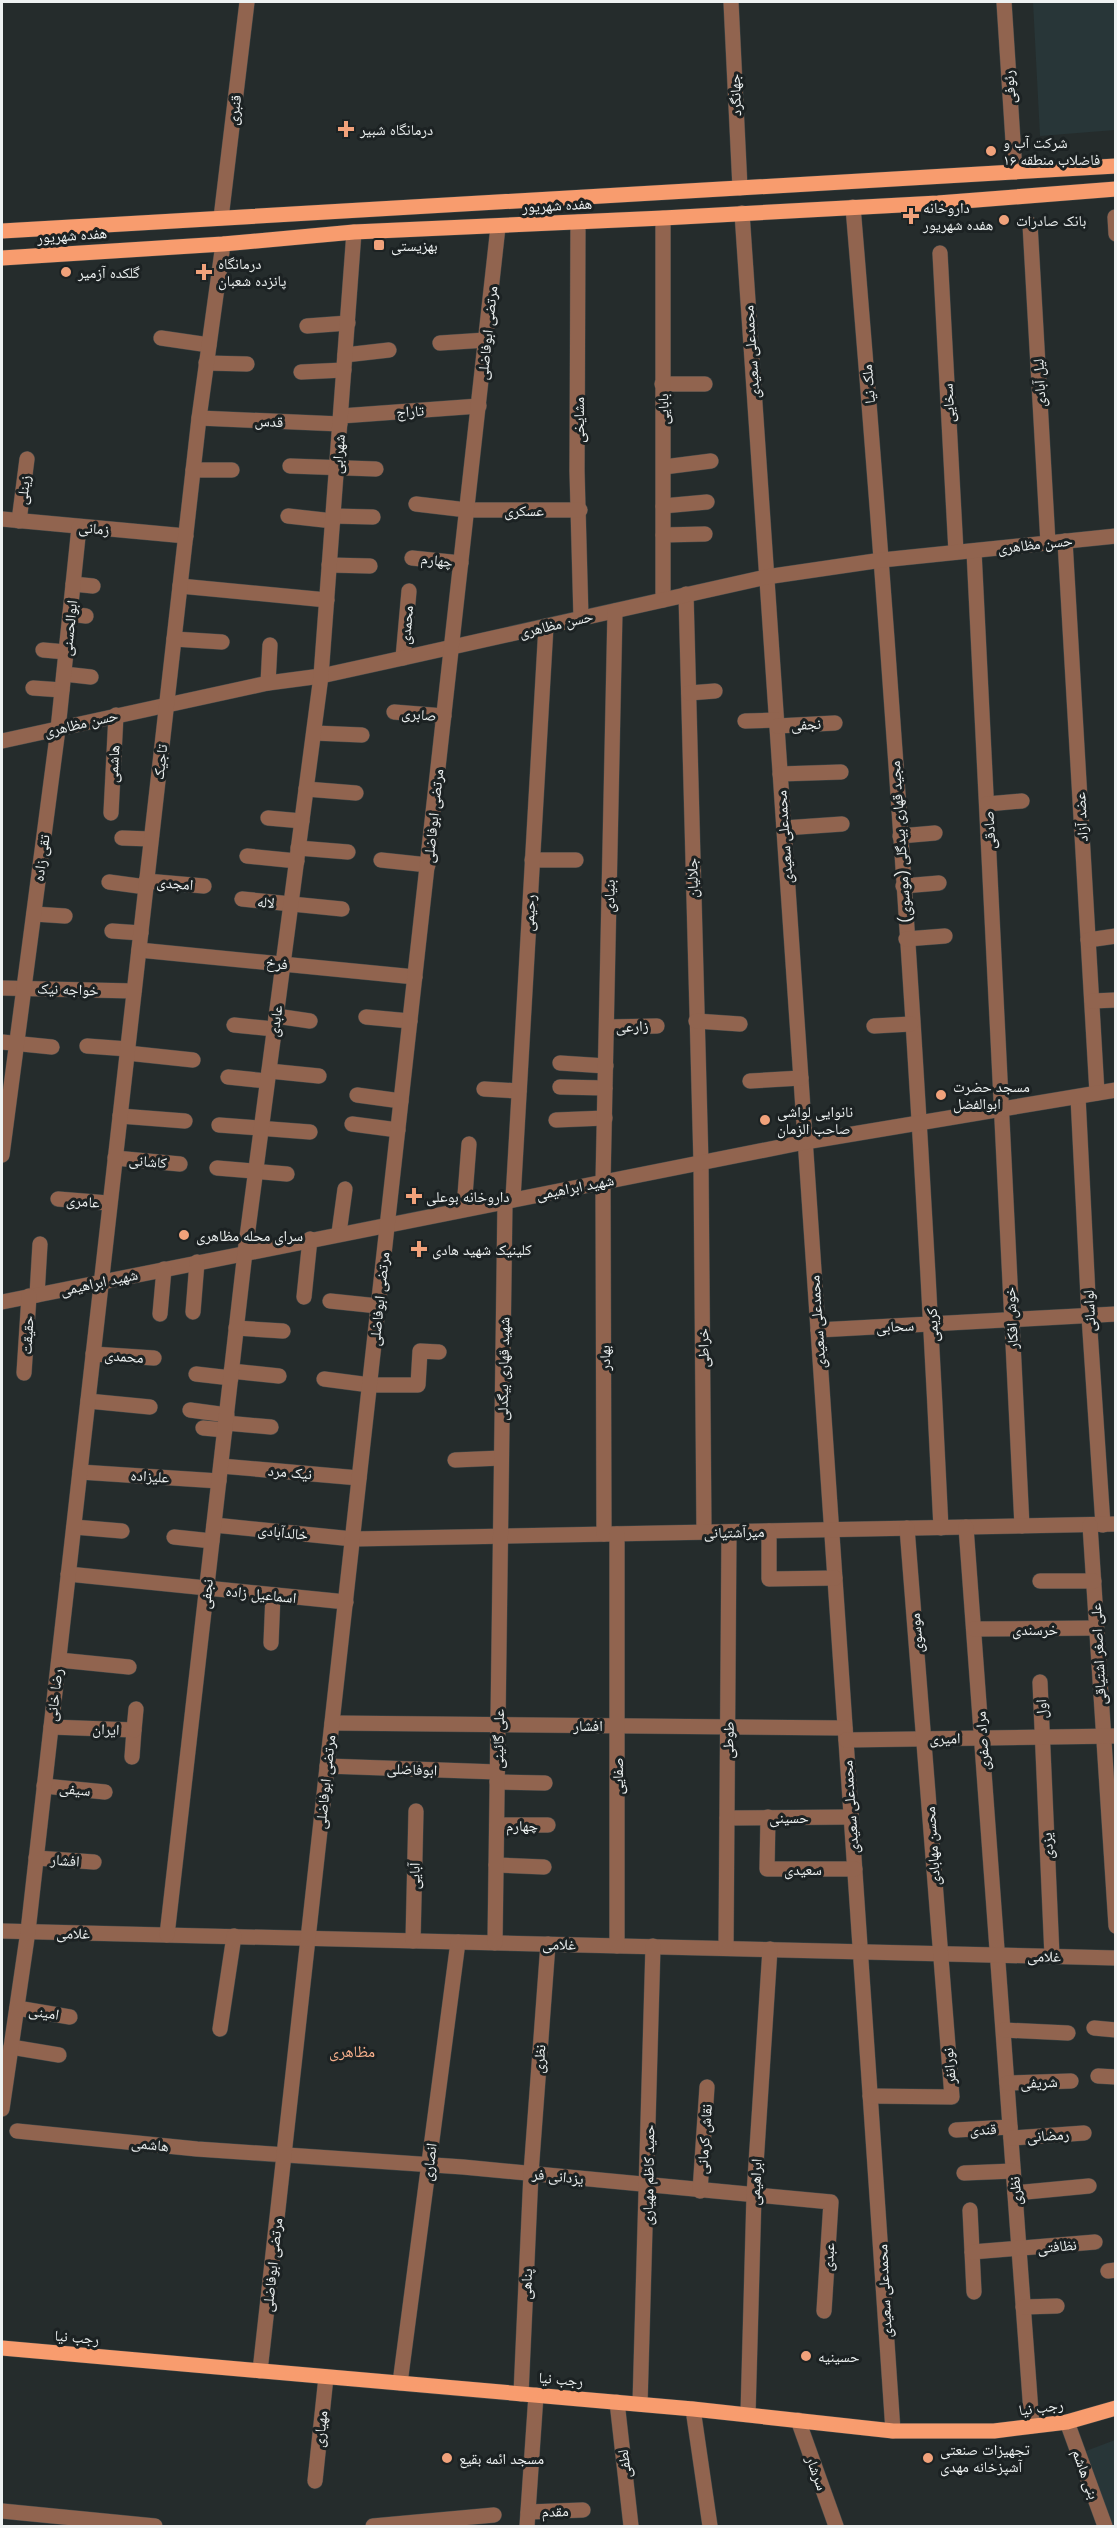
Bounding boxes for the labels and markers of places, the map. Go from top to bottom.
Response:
place label: درمانگاه شبیر [359,119,433,140]
marker: درمانگاه شبیر [337,120,355,138]
place label: شرکت آب و فاضلاب منطقه ۱۶ [1003,132,1100,170]
marker: شرکت آب و فاضلاب منطقه ۱۶ [984,144,998,158]
place label: داروخانه هفده شهریور [922,197,993,235]
marker: داروخانه هفده شهریور [904,209,918,223]
place label: بانک صادرات [1016,210,1086,231]
marker: بانک صادرات [997,213,1011,227]
place label: بهزیستی [391,235,438,256]
marker: بهزیستی [372,238,386,252]
place label: درمانگاه پانزده شعبان [218,253,287,291]
place label: گلكده آزمير [77,262,140,283]
marker: درمانگاه پانزده شعبان [195,263,213,281]
marker: گلكده آزمير [59,265,73,279]
place label: مسجد حضرت ابوالفضل [953,1076,1030,1114]
marker: مسجد حضرت ابوالفضل [934,1088,948,1102]
place label: نانوایی لواشی صاحب الزمان [777,1101,853,1139]
marker: نانوایی لواشی صاحب الزمان [758,1113,772,1127]
place label: داروخانه بوعلی [426,1186,510,1207]
marker: داروخانه بوعلی [407,1189,421,1203]
place label: سرای محله مظاهری [196,1225,303,1246]
marker: سرای محله مظاهری [177,1228,191,1242]
place label: کلینیک شهید هادی [432,1239,532,1260]
marker: کلینیک شهید هادی [410,1240,428,1258]
place label: حسینیه [818,2346,860,2367]
marker: حسینیه [799,2349,813,2363]
place label: تجهیزات صنعتی آشپزخانه مهدی [940,2439,1030,2477]
place label: مسجد ائمه بقیع [459,2448,544,2469]
marker: مسجد ائمه بقیع [440,2451,454,2465]
marker: تجهیزات صنعتی آشپزخانه مهدی [921,2451,935,2465]

